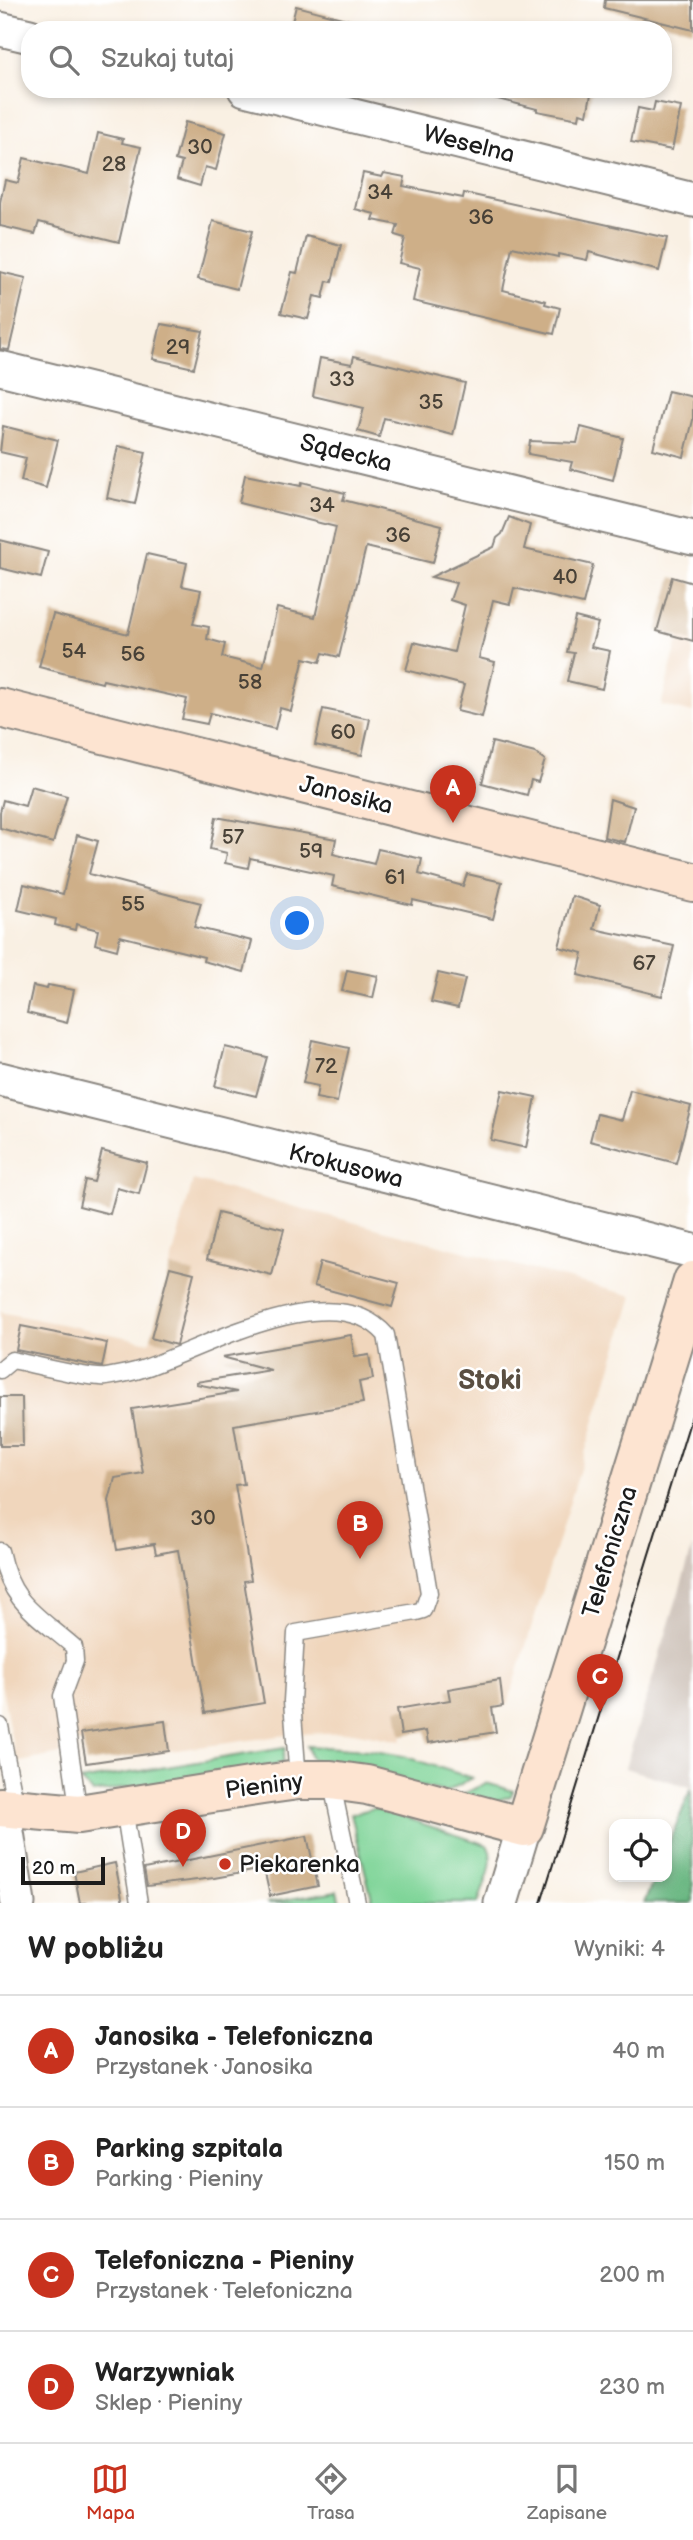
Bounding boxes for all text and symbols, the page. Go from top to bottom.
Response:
search box [21,21,672,98]
icon: search [45,41,83,79]
text: Szukaj tutaj [101,44,234,75]
street label: Weselna [420,119,518,169]
house number: 30 [187,135,213,160]
house number: 28 [102,152,126,177]
house number: 34 [367,180,393,205]
house number: 36 [468,205,494,230]
house number: 29 [166,335,190,360]
house number: 33 [329,367,355,392]
house number: 35 [419,390,443,415]
street label: Sądecka [297,428,395,478]
house number: 34 [309,493,335,518]
house number: 36 [385,523,411,548]
house number: 40 [552,565,578,590]
house number: 54 [62,639,87,664]
house number: 56 [121,642,146,667]
house number: 58 [238,670,262,695]
house number: 60 [330,720,356,745]
pin: A [430,765,476,823]
street label: Janosika [296,769,396,821]
house number: 57 [222,825,245,850]
house number: 59 [299,839,323,864]
house number: 61 [385,865,405,890]
house number: 55 [121,892,145,917]
your location [280,906,314,940]
house number: 67 [632,951,656,976]
house number: 72 [315,1054,338,1079]
street label: Krokusowa [286,1138,406,1194]
district label: Stoki [458,1364,522,1397]
street label: Telefoniczna [576,1483,644,1621]
pin: B [337,1501,383,1559]
house number: 30 [190,1506,216,1531]
pin: C [577,1654,623,1712]
street label: Pieniny [223,1767,305,1805]
pin: D [160,1809,206,1867]
map controls [609,1819,672,1882]
button: locate [609,1819,672,1882]
place label: Piekarenka [239,1850,360,1879]
scale bar [21,1854,105,1886]
marker: Piekarenka [217,1856,233,1872]
text: 20 m [32,1857,75,1880]
text: W pobliżu [28,1931,164,1967]
text: Wyniki: 4 [574,1935,665,1963]
text: Janosika - Telefoniczna [95,2022,374,2053]
text: A [44,2037,58,2065]
text: 40 m [612,2037,665,2065]
text: Przystanek · Janosika [95,2053,313,2081]
text: Parking szpitala [95,2134,283,2165]
text: B [43,2149,59,2177]
text: 150 m [604,2149,665,2177]
text: Parking · Pieniny [95,2165,263,2193]
text: Telefoniczna - Pieniny [95,2246,354,2277]
text: C [43,2261,59,2289]
text: 200 m [599,2261,665,2289]
text: Przystanek · Telefoniczna [95,2277,353,2305]
text: Warzywniak [95,2358,234,2389]
text: D [43,2373,59,2401]
text: 230 m [599,2373,665,2401]
text: Sklep · Pieniny [95,2389,242,2417]
tab: Mapa [86,2460,135,2525]
tab: Trasa [307,2460,355,2525]
tab: Zapisane [527,2460,607,2525]

